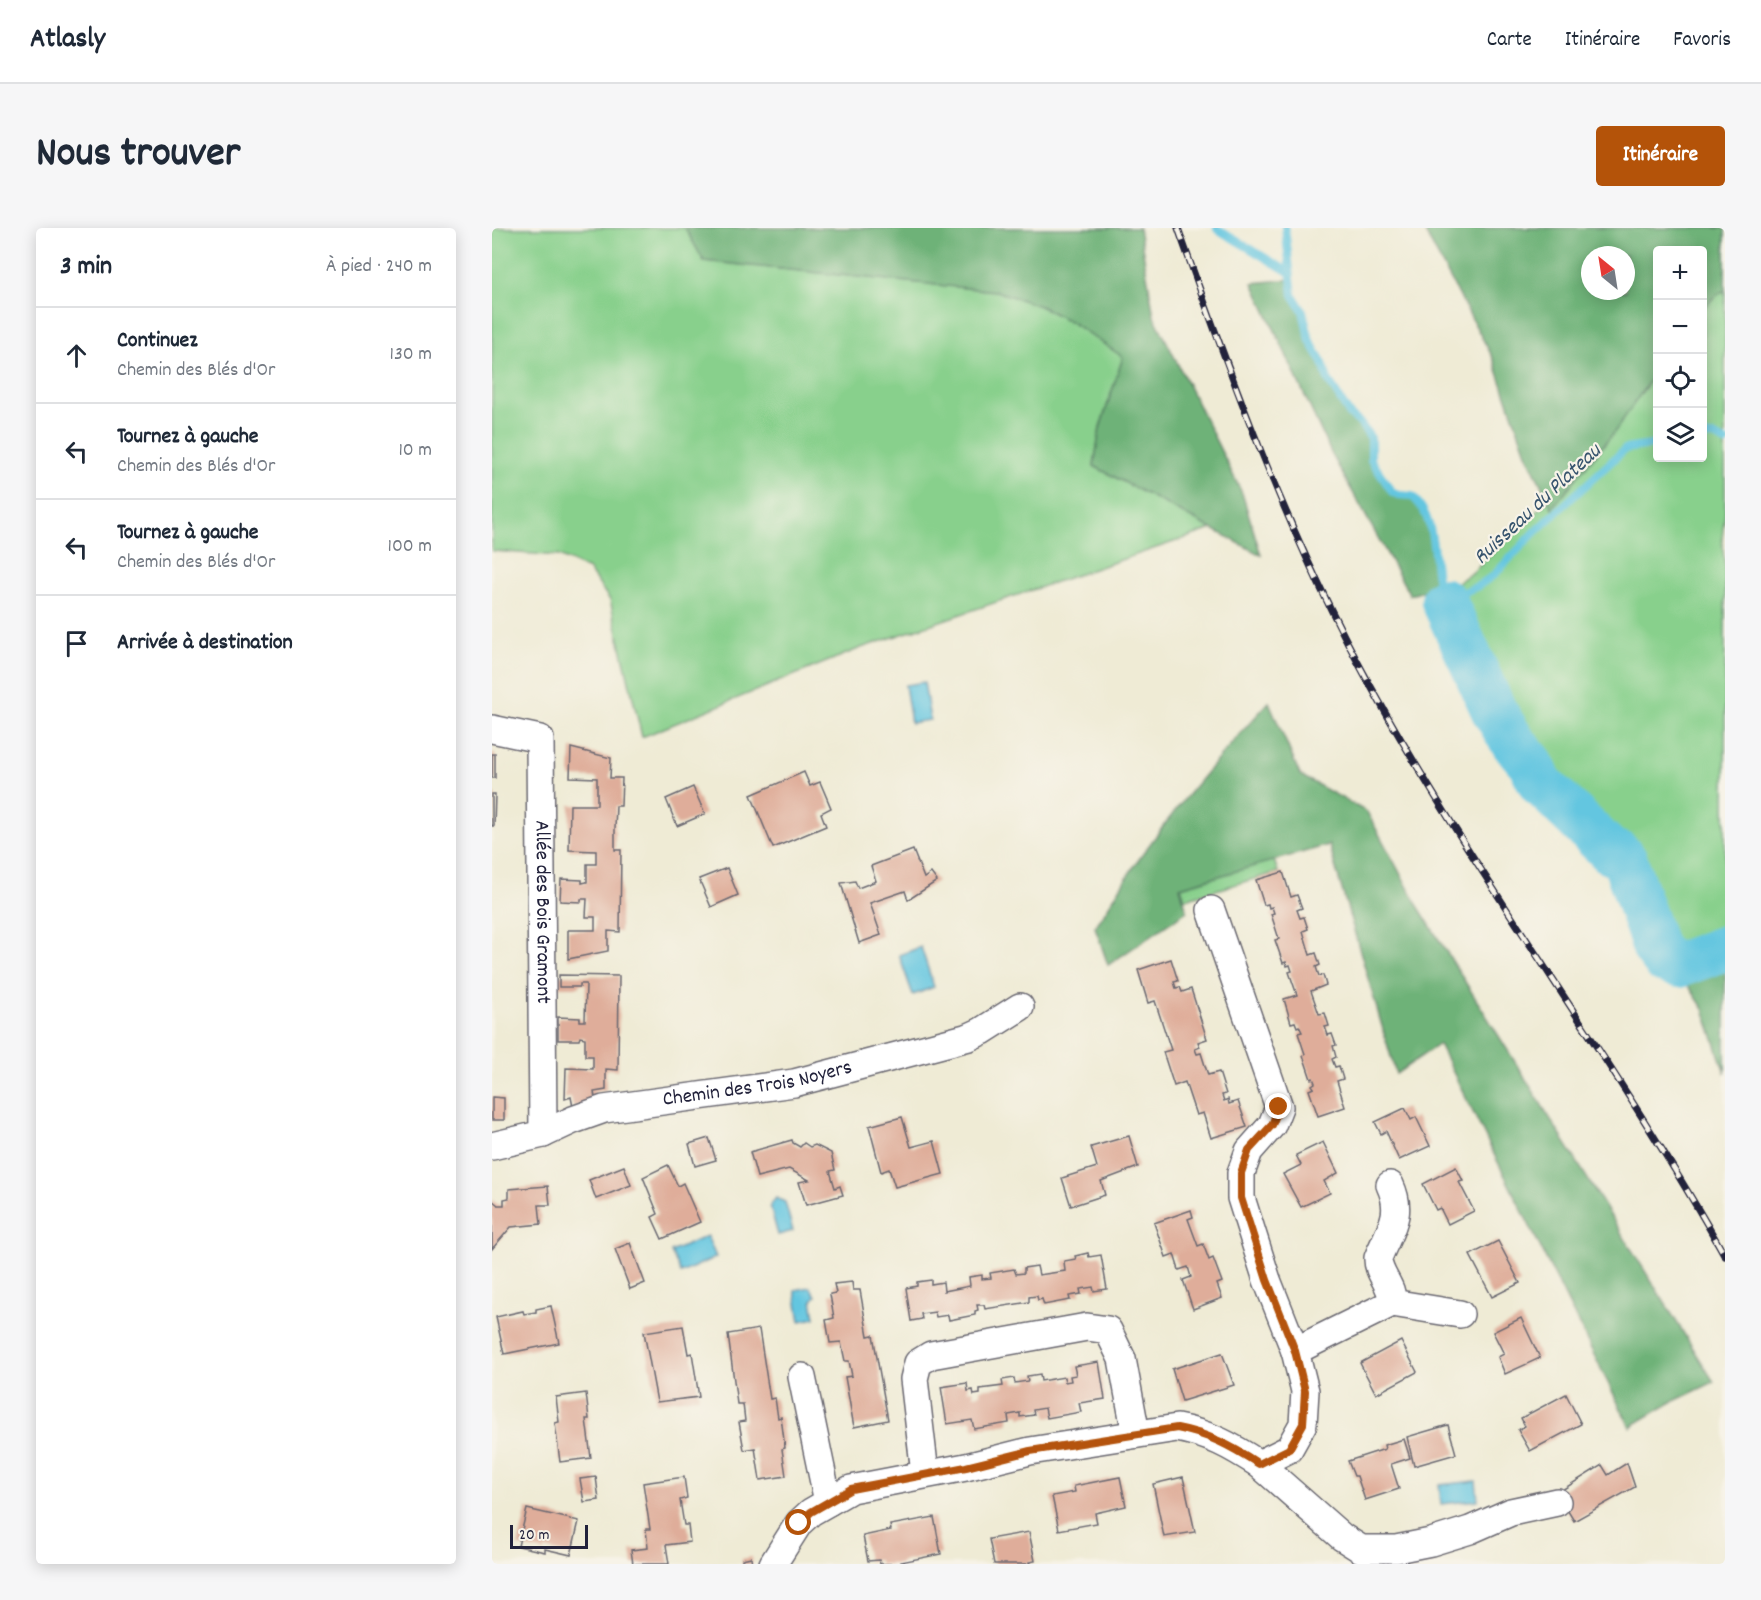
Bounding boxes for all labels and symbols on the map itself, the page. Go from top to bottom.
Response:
north arrow [1581,246,1635,300]
water label: Ruisseau du Plateau [1467,436,1610,573]
street label: Allée des Bois Gramont [526,820,557,1004]
street label: Chemin des Trois Noyers [661,1053,856,1116]
route end [1265,1093,1291,1119]
route start [785,1509,811,1535]
scale bar [510,1522,588,1550]

